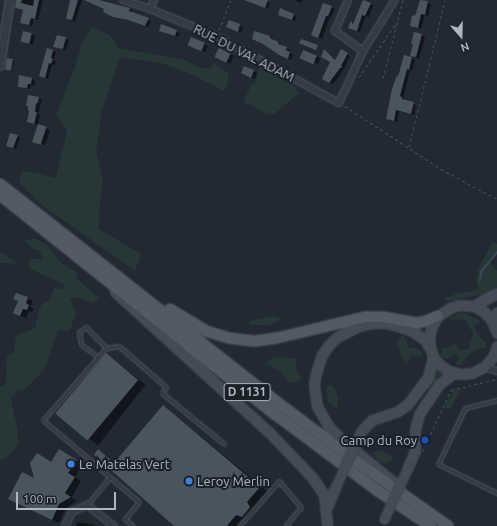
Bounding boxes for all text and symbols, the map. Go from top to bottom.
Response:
north arrow [441,16,481,56]
street label: RUE DU VAL ADAM [191,21,297,85]
text: N [459,40,471,54]
road number: D 1131 [223,382,271,402]
place label: Camp du Roy [341,432,417,448]
marker: Camp du Roy [420,435,430,445]
place label: Le Matelas Vert [79,456,170,472]
marker: Le Matelas Vert [66,459,76,469]
place label: Leroy Merlin [197,473,270,489]
marker: Leroy Merlin [184,476,194,486]
scale bar [18,484,118,510]
text: 100 m [23,492,56,505]

